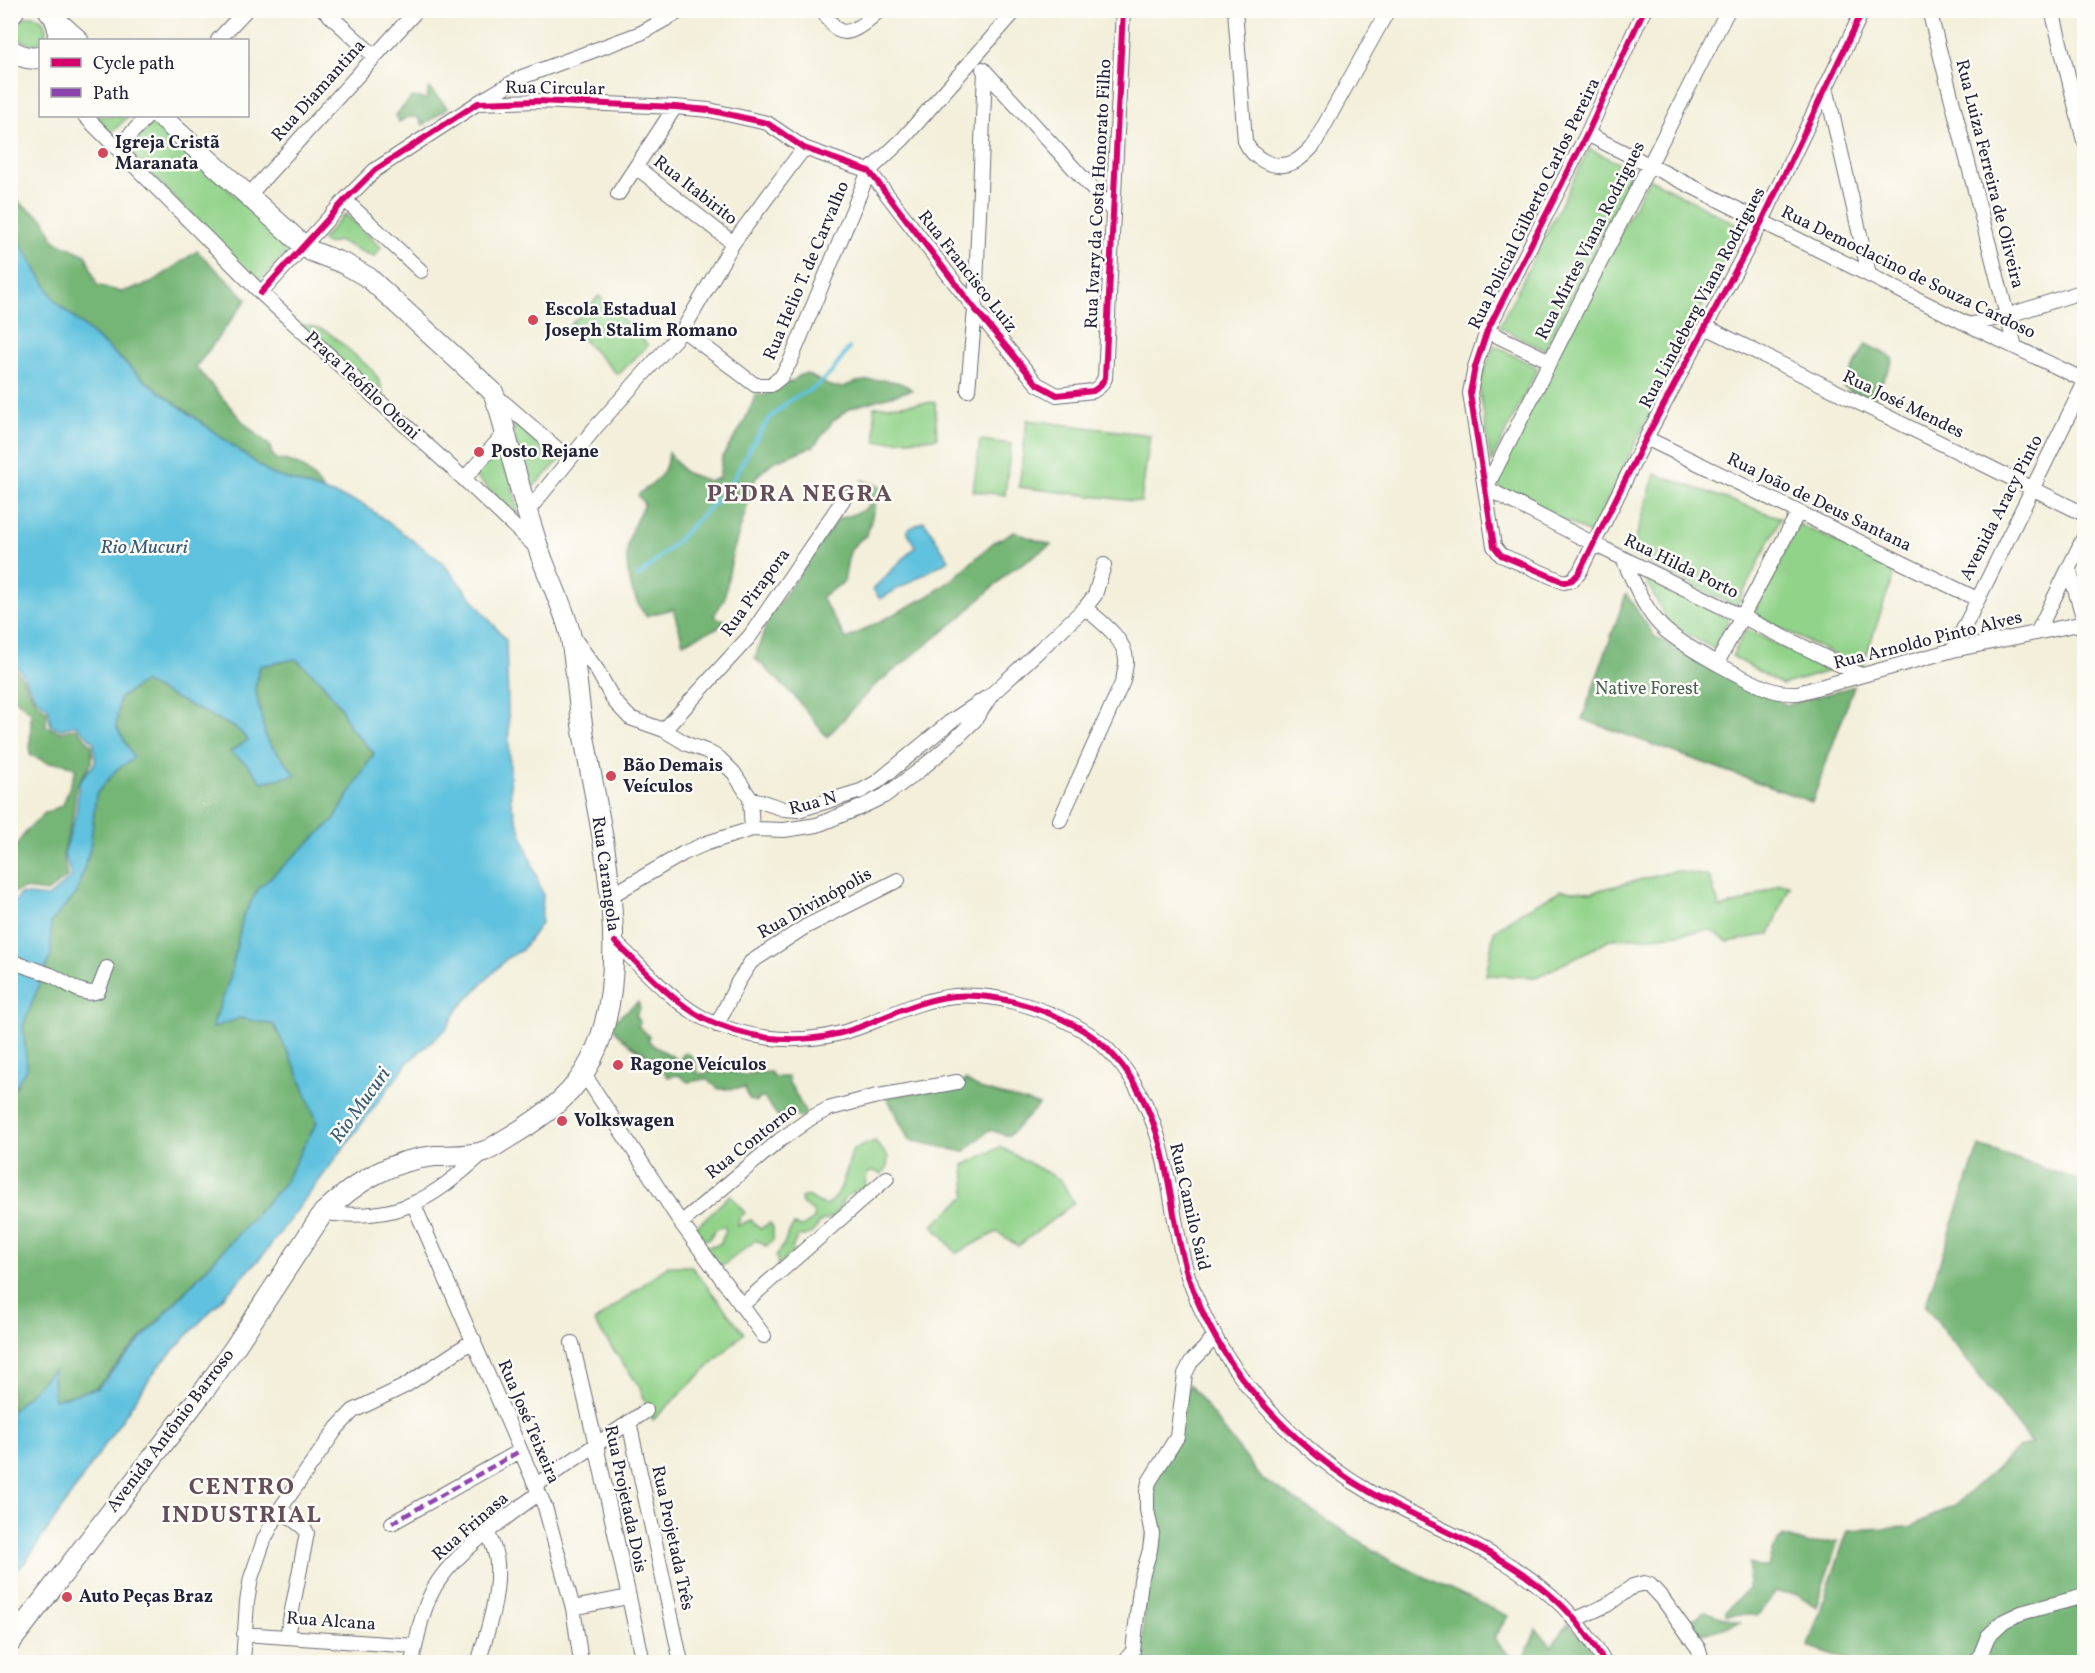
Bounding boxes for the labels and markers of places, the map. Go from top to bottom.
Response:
place label: Igreja Cristã Maranata [115,131,220,177]
marker: Igreja Cristã Maranata [96,146,110,160]
place label: Escola Estadual Joseph Stalim Romano [544,298,738,344]
marker: Escola Estadual Joseph Stalim Romano [526,313,540,327]
place label: Posto Rejane [491,440,599,465]
marker: Posto Rejane [472,445,486,459]
place label: Bão Demais Veículos [623,754,723,800]
marker: Bão Demais Veículos [604,769,618,783]
place label: Ragone Veículos [630,1053,767,1078]
marker: Ragone Veículos [611,1058,625,1072]
place label: Volkswagen [574,1109,675,1134]
marker: Volkswagen [555,1114,569,1128]
place label: Auto Peças Braz [79,1585,213,1610]
marker: Auto Peças Braz [60,1590,74,1604]

